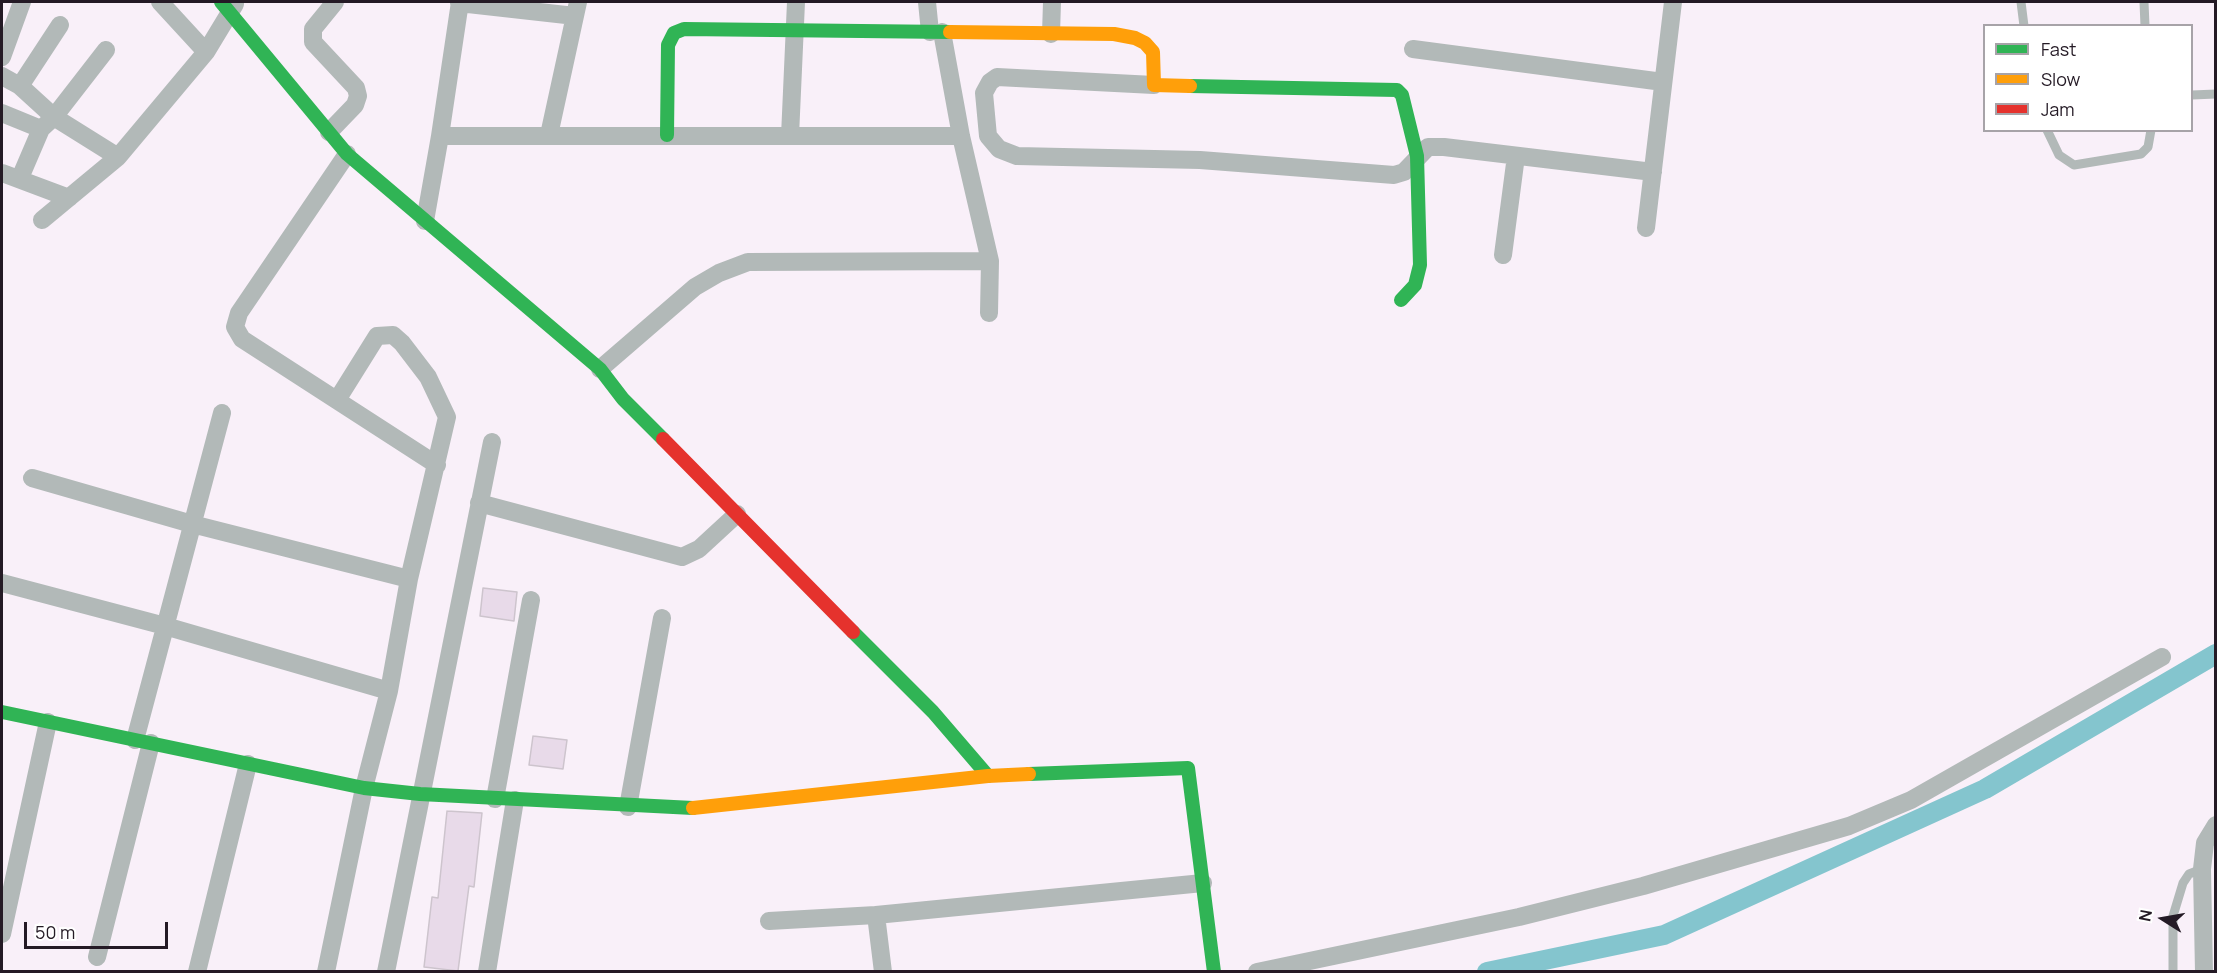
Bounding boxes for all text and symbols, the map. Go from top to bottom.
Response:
legend [1983,24,2193,132]
text: Fast [2041,37,2076,61]
text: Slow [2041,67,2080,91]
text: Jam [2041,97,2075,121]
north arrow [2133,889,2193,949]
text: N [2133,908,2157,923]
scale bar [27,910,171,948]
text: 50 m [35,920,75,944]

